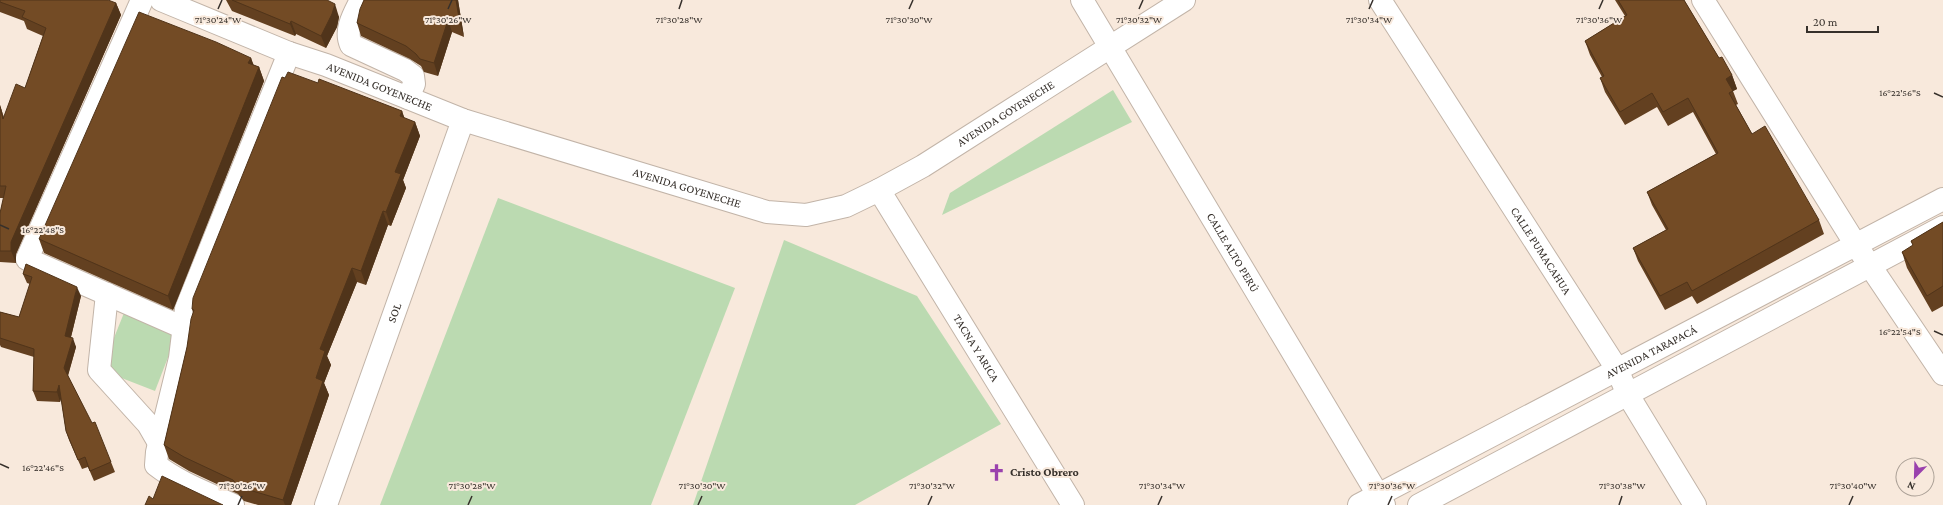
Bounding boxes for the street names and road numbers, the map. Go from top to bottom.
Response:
street label: AVENIDA GOYENECHE [325,59,435,114]
street label: AVENIDA GOYENECHE [954,77,1057,150]
street label: AVENIDA GOYENECHE [631,165,743,211]
street label: CALLE PUMACAHUA [1508,204,1574,297]
street label: CALLE ALTO PERÚ [1204,210,1262,295]
street label: SOL [384,301,404,324]
street label: TACNA Y ARICA [950,312,1002,384]
street label: AVENIDA TARAPACÁ [1603,322,1699,381]

